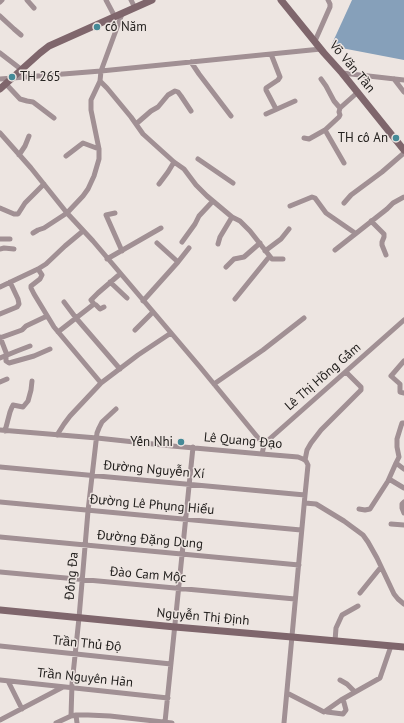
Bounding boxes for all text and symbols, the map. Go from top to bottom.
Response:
place label: cô Năm [105,19,147,35]
marker: cô Năm [92,22,102,32]
street label: Võ Văn Tần [326,38,378,96]
place label: TH 265 [20,69,61,85]
marker: TH 265 [7,72,17,82]
place label: TH cô An [338,130,388,146]
marker: TH cô An [391,133,401,143]
street label: Lê Thị Hồng Gấm [282,340,364,414]
street label: Lê Quang Đạo [203,430,283,452]
place label: Yến Nhi [130,434,173,450]
marker: Yến Nhi [176,437,186,447]
street label: Đường Nguyễn Xí [103,458,205,482]
street label: Đường Lê Phụng Hiểu [89,492,215,518]
street label: Đường Đặng Dung [96,528,204,552]
street label: Đống Đa [62,551,82,601]
street label: Đào Cam Mộc [109,564,187,586]
street label: Nguyễn Thị Định [156,605,250,629]
street label: Trần Thủ Độ [52,633,122,655]
street label: Trần Nguyên Hãn [36,665,134,691]

